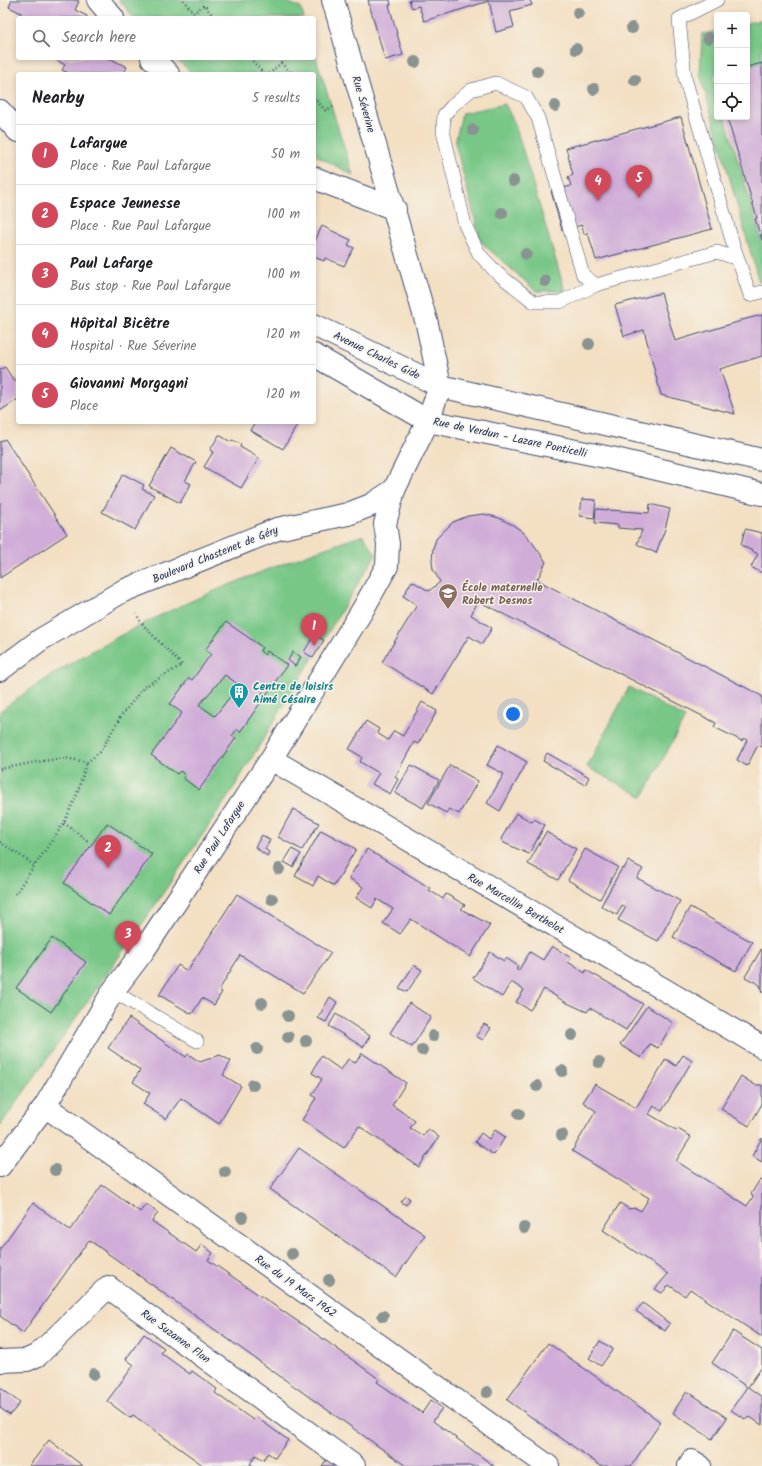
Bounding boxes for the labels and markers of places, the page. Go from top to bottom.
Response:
pin: 5 [626,165,652,198]
pin: 4 [585,168,611,201]
place label: École maternelle Robert Desnos [462,579,543,610]
school or university icon: École maternelle Robert Desnos [437,582,459,610]
pin: 1 [301,613,327,646]
place label: Centre de loisirs Aimé Césaire [253,678,334,709]
building icon: Centre de loisirs Aimé Césaire [228,681,250,709]
pin: 2 [95,835,121,868]
pin: 3 [115,921,141,954]

